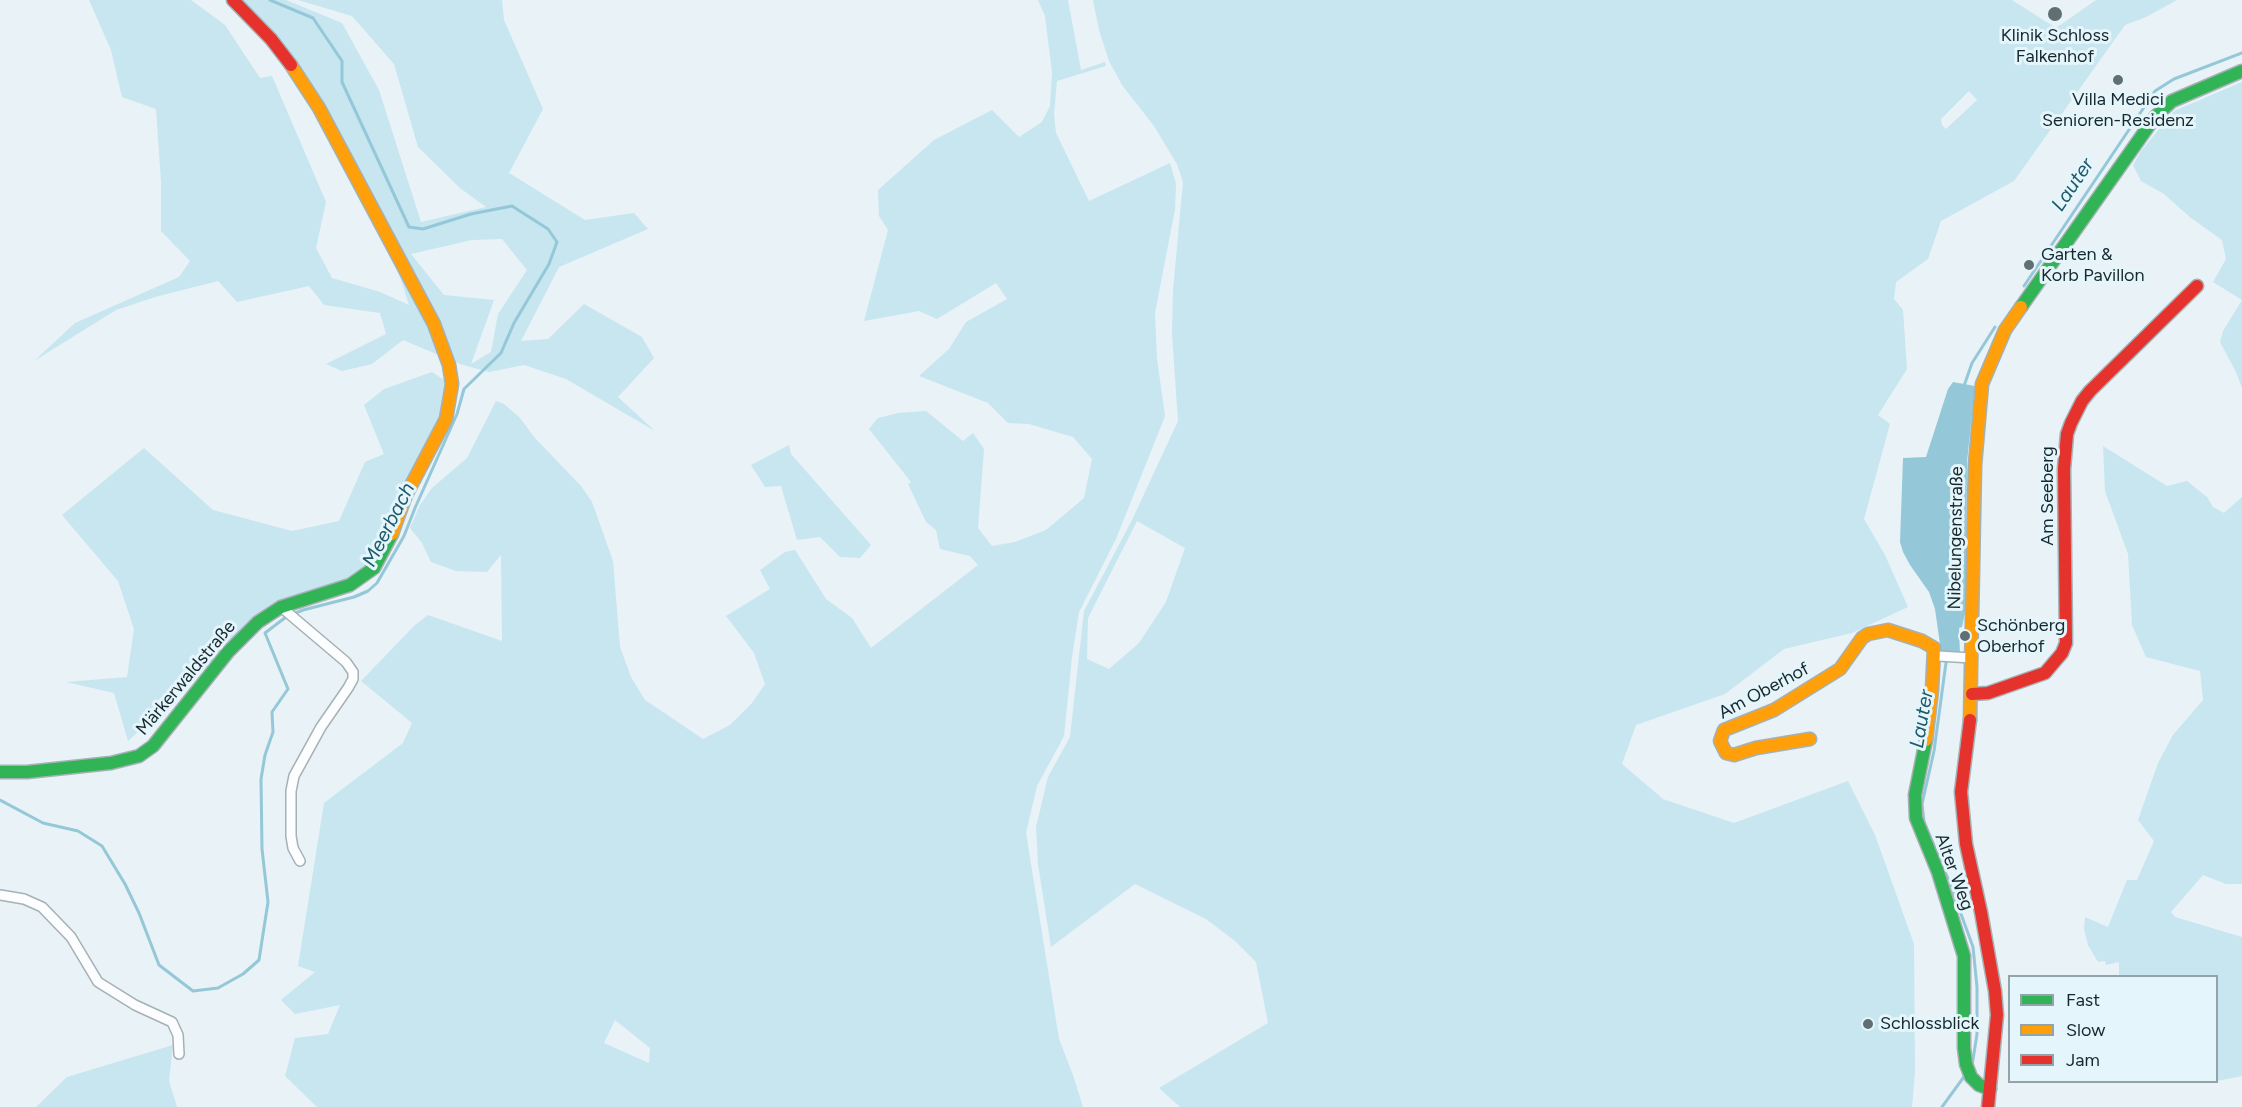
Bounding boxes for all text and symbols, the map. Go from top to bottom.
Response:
marker: Klinik Schloss Falkenhof [2046,5,2064,23]
place label: Klinik Schloss Falkenhof [2001,25,2109,68]
marker: Villa Medici Senioren-Residenz [2111,73,2125,87]
place label: Villa Medici Senioren-Residenz [2042,89,2194,132]
water label: Lauter [2047,154,2099,216]
place label: Garten & Korb Pavillon [2041,244,2145,286]
marker: Garten & Korb Pavillon [2022,258,2036,272]
street label: Am Seeberg [2037,446,2059,546]
street label: Nibelungenstraße [1944,466,1968,610]
water label: Meerbach [358,479,420,571]
place label: Schönberg Oberhof [1977,615,2065,658]
street label: Märkerwaldstraße [132,616,240,740]
marker: Schönberg Oberhof [1958,629,1972,643]
street label: Am Oberhof [1715,658,1813,724]
water label: Lauter [1905,688,1939,750]
street label: Alter Weg [1930,831,1978,913]
legend [2008,975,2218,1083]
text: Fast [2066,989,2100,1011]
place label: Schlossblick [1880,1013,1979,1035]
marker: Schlossblick [1861,1017,1875,1031]
text: Slow [2066,1019,2105,1041]
text: Jam [2066,1049,2100,1071]

